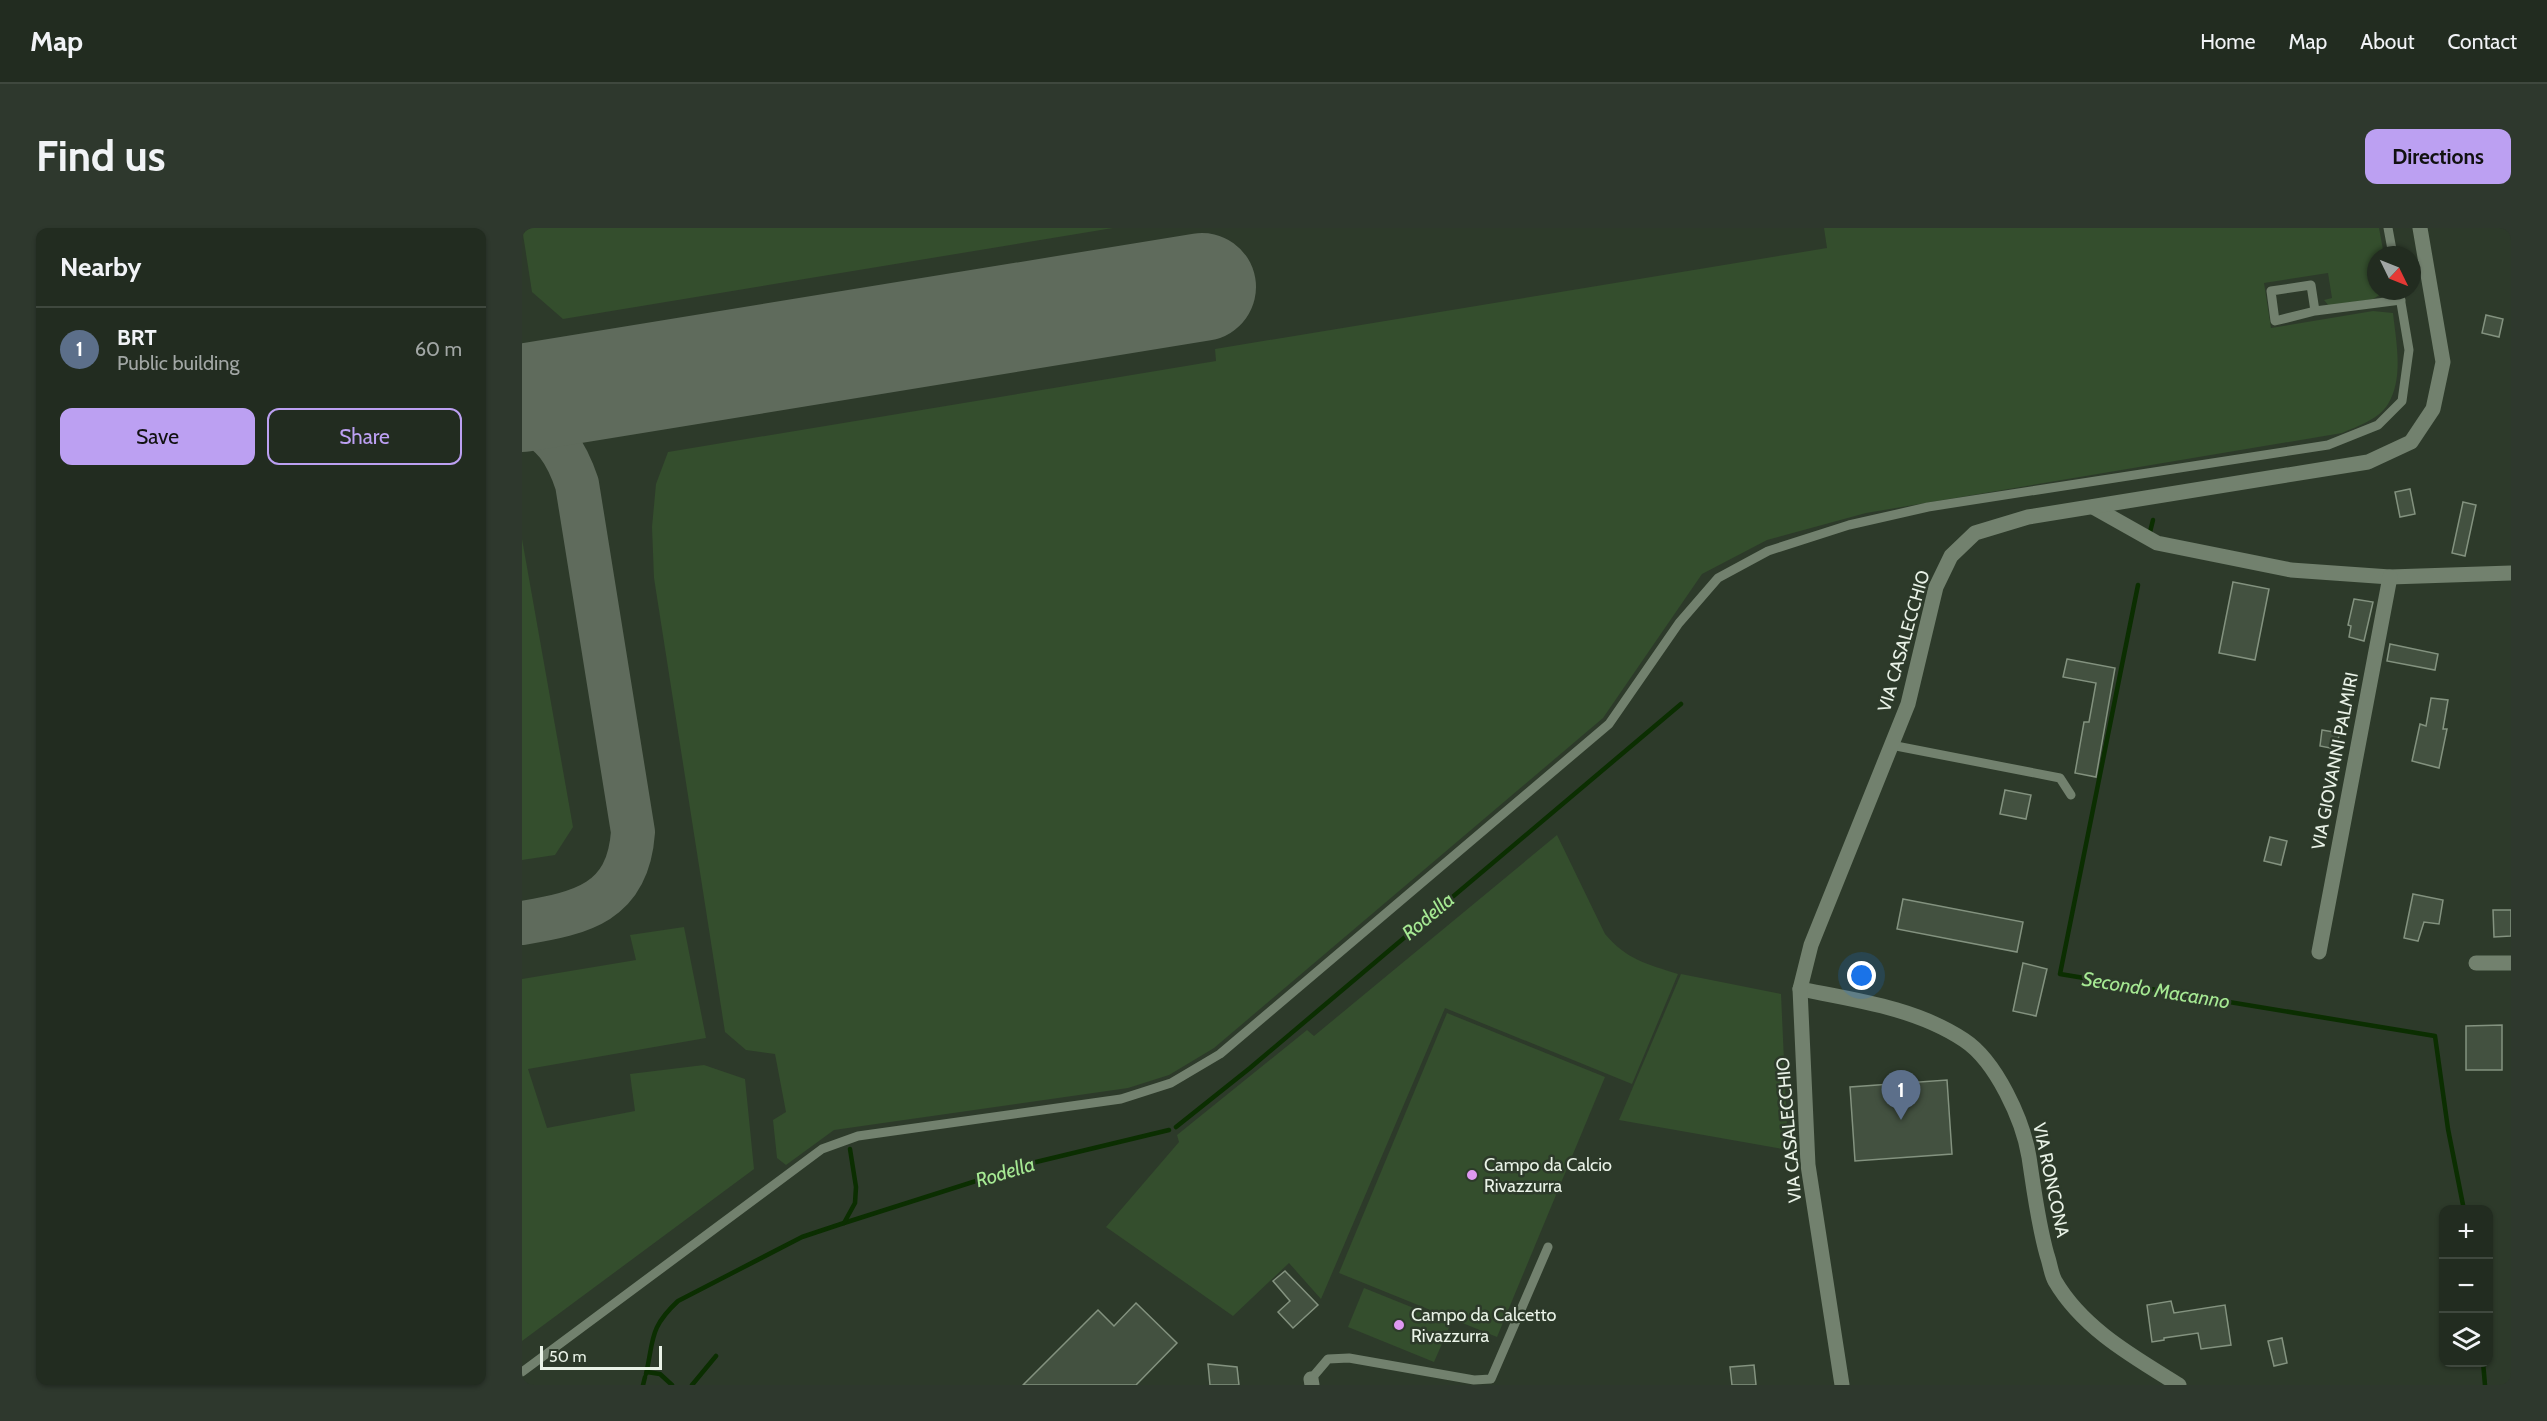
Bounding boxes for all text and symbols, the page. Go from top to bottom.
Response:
text: Map [30,24,83,58]
text: Home [2200,29,2256,54]
text: Map [2289,29,2327,54]
text: About [2360,29,2414,54]
text: Contact [2447,29,2517,54]
button: Directions [2365,129,2511,184]
text: Find us [36,130,165,182]
north arrow [2367,246,2421,300]
text: Nearby [60,251,141,283]
text: BRT [117,324,157,351]
text: 1 [76,337,83,361]
text: 60 m [415,337,462,361]
text: Public building [117,351,239,375]
button: Save [60,408,255,465]
button: Share [267,408,462,465]
street label: VIA CASALECCHIO [1873,567,1935,714]
street label: VIA GIOVANNI PALMIRI [2307,670,2363,852]
water label: Rodella [1397,887,1459,945]
your location [1847,961,1876,990]
water label: Secondo Macanno [2080,966,2232,1014]
street label: VIA CASALECCHIO [1772,1056,1806,1204]
pin: 1 [1882,1070,1920,1120]
street label: VIA RONCONA [2028,1121,2074,1239]
water label: Rodella [972,1152,1038,1192]
place label: Campo da Calcio Rivazzurra [1484,1154,1612,1197]
marker: Campo da Calcio Rivazzurra [1465,1168,1479,1182]
map controls [2439,1205,2493,1367]
button: + [2439,1205,2493,1259]
button: − [2439,1259,2493,1313]
place label: Campo da Calcetto Rivazzurra [1411,1304,1556,1347]
button: layers [2439,1313,2493,1367]
marker: Campo da Calcetto Rivazzurra [1392,1318,1406,1332]
scale bar [540,1343,662,1370]
text: 50 m [549,1347,586,1366]

